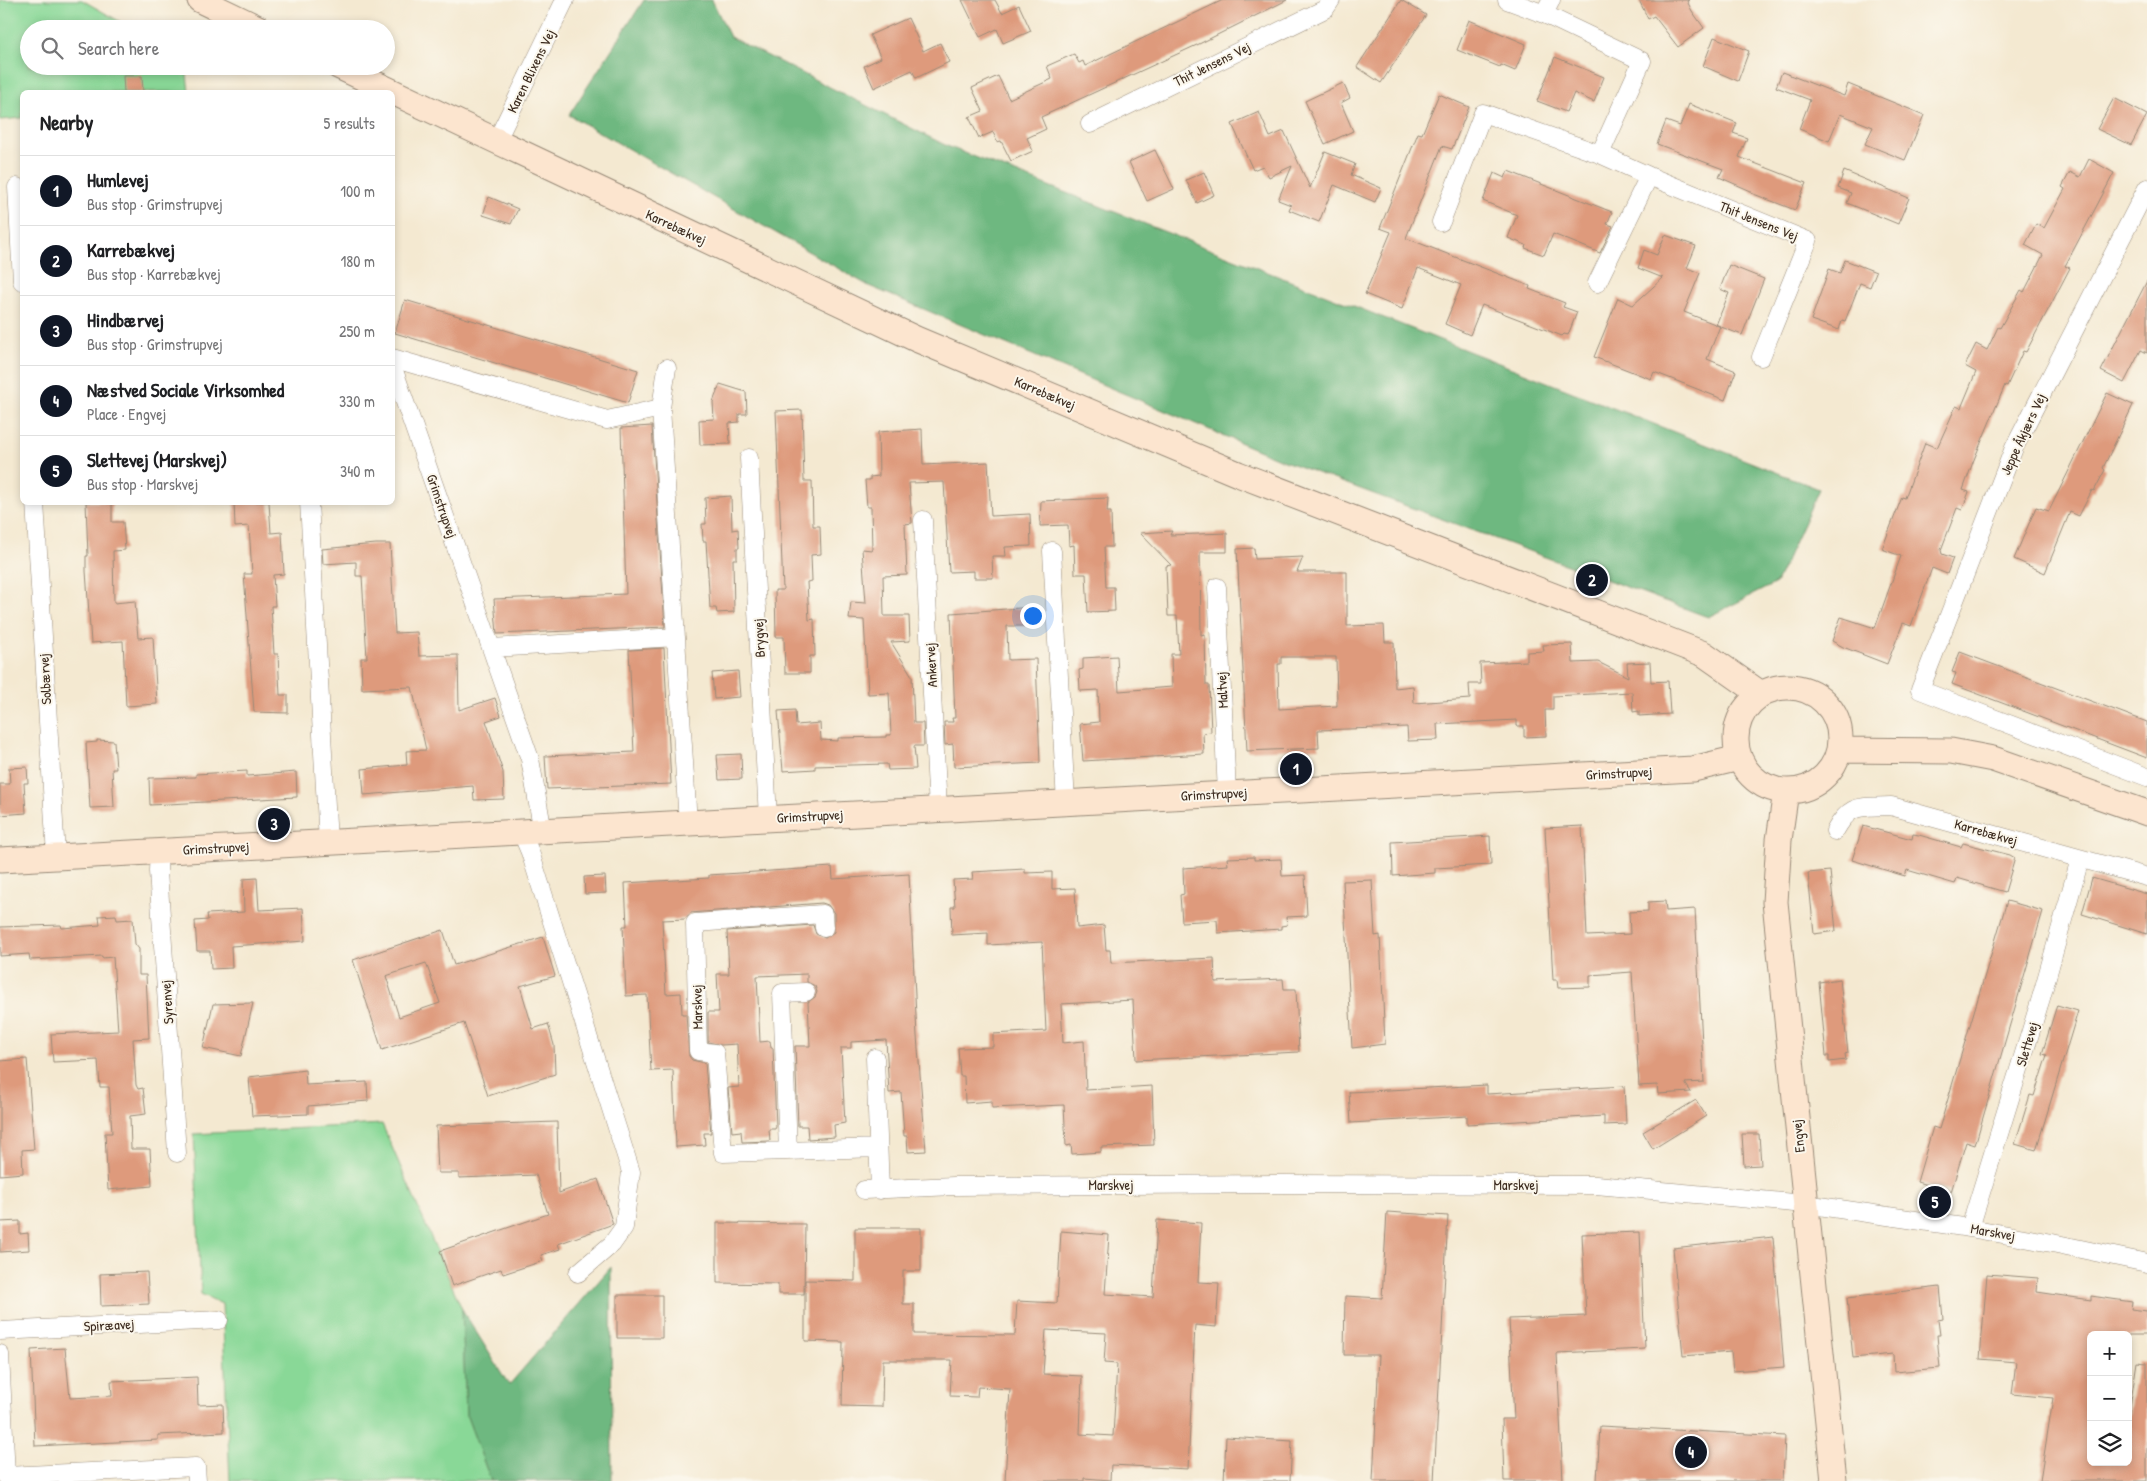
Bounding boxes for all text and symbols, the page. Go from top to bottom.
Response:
search box [20,20,395,75]
street label: Karen Blixens Vej [502,26,560,116]
icon: search [38,34,66,62]
text: Search here [78,35,159,61]
street label: Thit Jensens Vej [1170,37,1254,91]
text: Nearby [40,108,93,137]
text: 5 results [324,112,375,134]
text: Humlevej [87,167,149,193]
text: 1 [53,180,59,202]
text: 100 m [340,180,375,202]
text: Bus stop · Grimstrupvej [87,193,223,215]
street label: Thit Jensens Vej [1717,196,1801,246]
street label: Karrebækvej [642,204,710,250]
text: Karrebækvej [87,237,175,263]
text: 2 [52,250,60,272]
text: 180 m [341,250,375,272]
text: Bus stop · Karrebækvej [87,263,221,285]
text: Hindbærvej [87,307,164,333]
text: 3 [52,320,60,342]
text: 250 m [339,320,375,342]
text: Bus stop · Grimstrupvej [87,333,223,355]
street label: Karrebækvej [1011,371,1079,415]
text: Næstved Sociale Virksomhed [87,377,284,403]
text: 4 [53,390,59,412]
text: 330 m [339,390,375,412]
street label: Jeppe Åkjærs Vej [1995,390,2051,478]
text: Place · Engvej [87,403,166,425]
text: Slettevej (Marskvej) [87,447,227,473]
text: 5 [53,460,59,482]
text: 340 m [340,460,375,482]
street label: Grimstrupvej [422,471,462,541]
text: Bus stop · Marskvej [87,473,198,495]
pin: 2 [1576,561,1608,599]
your location [1020,603,1046,629]
street label: Brygvej [748,618,770,658]
street label: Ankervej [920,642,942,688]
street label: Solbærvej [34,653,56,705]
street label: Maltvej [1211,671,1233,709]
pin: 1 [1280,750,1312,788]
street label: Grimstrupvej [1585,761,1653,785]
street label: Grimstrupvej [1180,782,1248,806]
street label: Grimstrupvej [776,804,844,828]
pin: 3 [258,805,290,843]
street label: Karrebækvej [1952,813,2020,851]
street label: Grimstrupvej [182,836,250,860]
street label: Syrenvej [155,979,179,1025]
street label: Marskvej [687,984,707,1030]
street label: Slettevej [2011,1019,2043,1069]
street label: Engvej [1786,1118,1810,1154]
street label: Marskvej [1089,1175,1133,1195]
street label: Marskvej [1494,1175,1538,1195]
pin: 5 [1919,1183,1951,1221]
street label: Marskvej [1969,1218,2017,1246]
street label: Spiræavej [83,1314,135,1336]
map controls [2087,1331,2132,1466]
button: + [2087,1331,2132,1376]
button: − [2087,1376,2132,1421]
button: layers [2087,1421,2132,1466]
pin: 4 [1675,1433,1707,1471]

